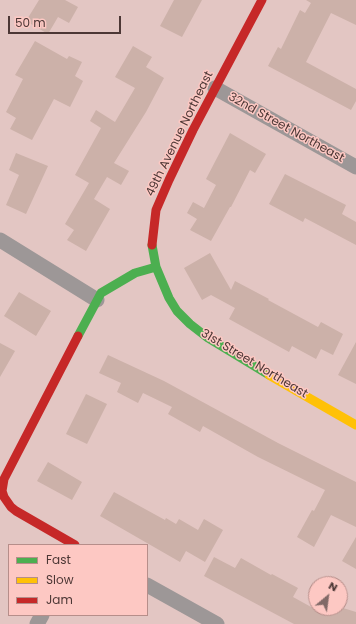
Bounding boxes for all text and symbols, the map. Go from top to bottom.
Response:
scale bar [10,8,123,34]
text: 50 m [15,14,46,31]
street label: 49th Avenue Northeast [143,69,217,199]
street label: 32nd Street Northeast [226,90,346,166]
street label: 31st Street Northeast [198,326,310,402]
legend [8,544,148,616]
text: Fast [46,551,71,568]
text: Slow [46,571,74,588]
north arrow [308,576,348,616]
text: N [326,577,341,595]
text: Jam [46,591,73,608]

